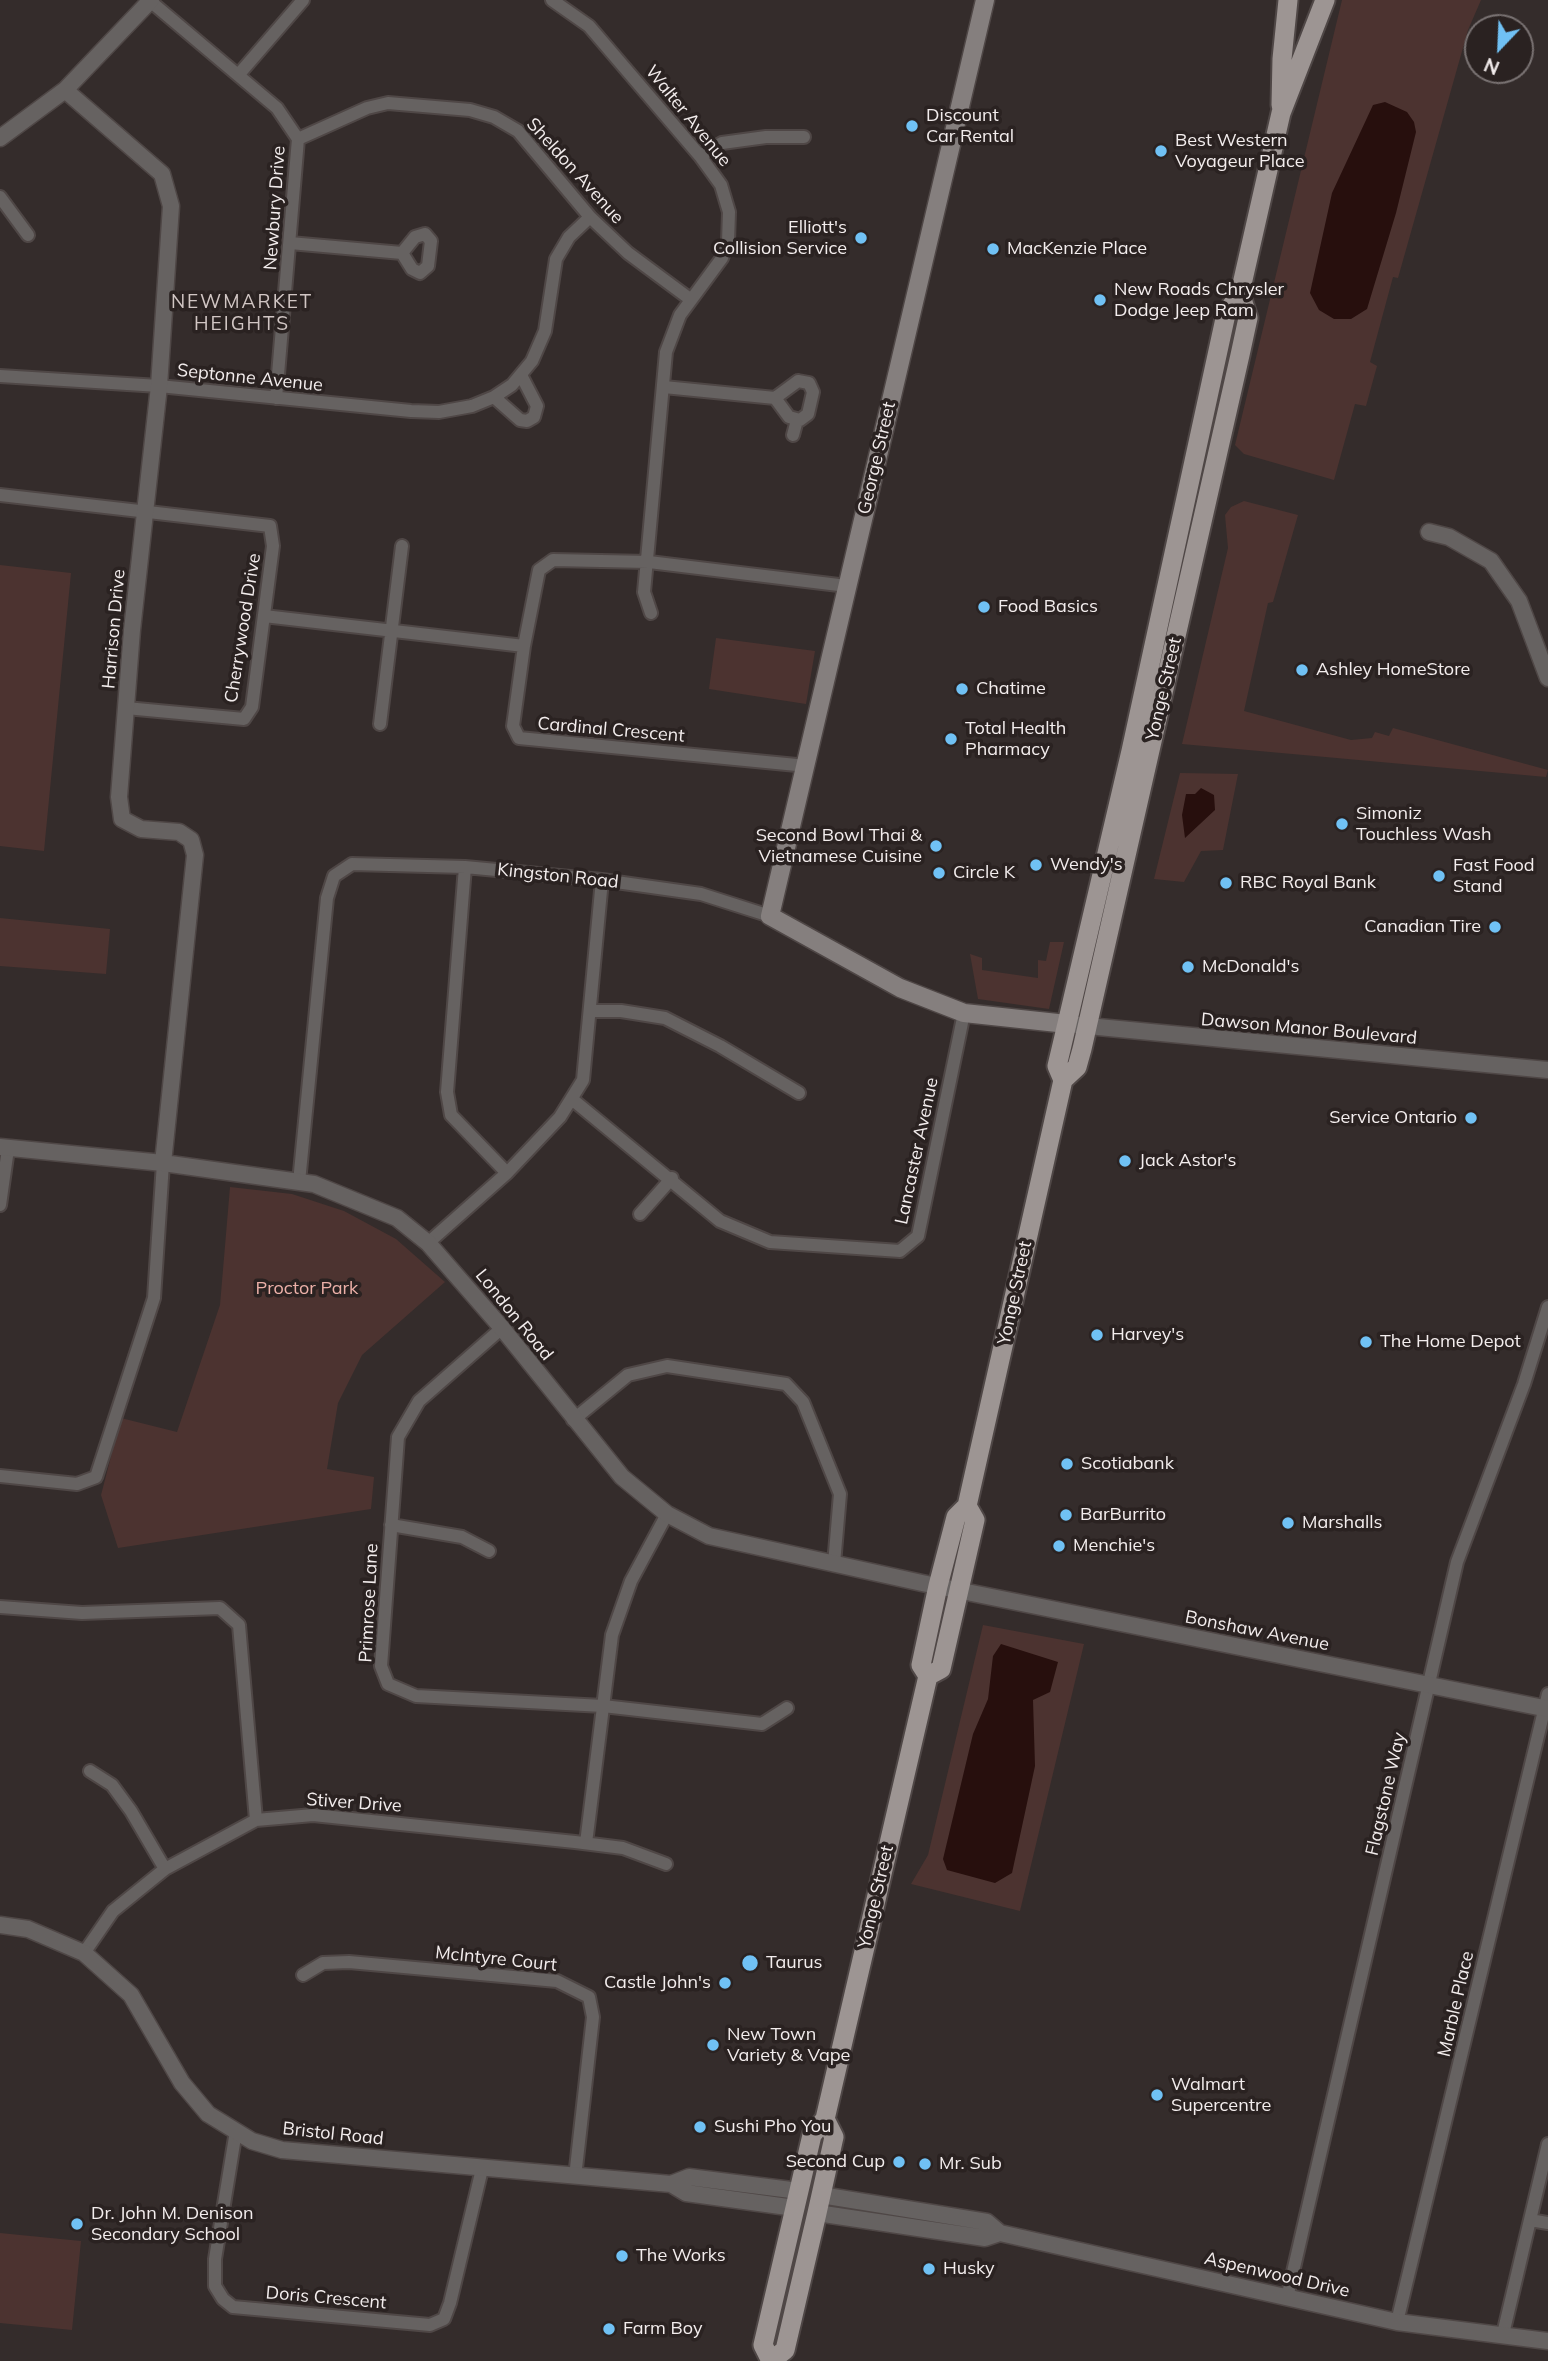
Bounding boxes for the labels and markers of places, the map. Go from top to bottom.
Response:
place label: Discount Car Rental [926,105,1014,148]
marker: Discount Car Rental [904,118,920,134]
place label: Best Western Voyageur Place [1175,130,1304,172]
marker: Best Western Voyageur Place [1153,143,1169,159]
place label: Elliott's Collision Service [713,217,847,260]
marker: Elliott's Collision Service [853,230,869,246]
place label: MacKenzie Place [1007,238,1147,260]
marker: MacKenzie Place [985,241,1001,257]
place label: New Roads Chrysler Dodge Jeep Ram [1114,279,1284,322]
marker: New Roads Chrysler Dodge Jeep Ram [1092,292,1108,308]
place label: Food Basics [998,596,1098,618]
marker: Food Basics [976,599,992,615]
place label: Ashley HomeStore [1316,659,1470,681]
marker: Ashley HomeStore [1294,662,1310,678]
place label: Chatime [976,678,1046,700]
marker: Chatime [954,681,970,697]
place label: Total Health Pharmacy [965,718,1066,760]
marker: Total Health Pharmacy [943,731,959,747]
place label: Simoniz Touchless Wash [1356,803,1492,846]
marker: Simoniz Touchless Wash [1334,816,1350,832]
place label: Second Bowl Thai & Vietnamese Cuisine [756,825,922,868]
marker: Second Bowl Thai & Vietnamese Cuisine [928,838,944,854]
place label: Wendy's [1050,854,1123,876]
place label: Fast Food Stand [1453,855,1535,898]
marker: Wendy's [1028,857,1044,873]
place label: Circle K [953,862,1015,884]
marker: Circle K [931,865,947,881]
marker: Fast Food Stand [1431,868,1447,884]
place label: RBC Royal Bank [1240,872,1376,894]
marker: RBC Royal Bank [1218,875,1234,891]
place label: Canadian Tire [1364,916,1481,938]
marker: Canadian Tire [1487,919,1503,935]
place label: McDonald's [1202,956,1299,978]
marker: McDonald's [1180,959,1196,975]
place label: Service Ontario [1329,1107,1457,1129]
marker: Service Ontario [1463,1110,1479,1126]
place label: Jack Astor's [1139,1150,1236,1172]
marker: Jack Astor's [1117,1153,1133,1169]
place label: Harvey's [1111,1324,1184,1346]
marker: Harvey's [1089,1327,1105,1343]
place label: The Home Depot [1380,1331,1521,1353]
marker: The Home Depot [1358,1334,1374,1350]
place label: Scotiabank [1081,1453,1174,1475]
marker: Scotiabank [1059,1456,1075,1472]
place label: BarBurrito [1080,1504,1166,1526]
marker: BarBurrito [1058,1507,1074,1523]
place label: Marshalls [1302,1512,1382,1534]
marker: Marshalls [1280,1515,1296,1531]
place label: Menchie's [1073,1535,1155,1557]
marker: Menchie's [1051,1538,1067,1554]
place label: Taurus [766,1952,823,1974]
marker: Taurus [740,1953,760,1973]
place label: Castle John's [604,1972,711,1994]
marker: Castle John's [717,1975,733,1991]
place label: New Town Variety & Vape [727,2024,850,2066]
marker: New Town Variety & Vape [705,2037,721,2053]
place label: Walmart Supercentre [1171,2074,1271,2116]
marker: Walmart Supercentre [1149,2087,1165,2103]
place label: Sushi Pho You [714,2116,831,2138]
marker: Sushi Pho You [692,2119,708,2135]
place label: Second Cup [786,2151,885,2173]
place label: Mr. Sub [939,2153,1002,2175]
marker: Second Cup [891,2154,907,2170]
marker: Mr. Sub [917,2156,933,2172]
place label: Dr. John M. Denison Secondary School [91,2203,253,2246]
marker: Dr. John M. Denison Secondary School [69,2216,85,2232]
place label: The Works [636,2245,726,2267]
marker: The Works [614,2248,630,2264]
place label: Husky [943,2258,995,2280]
marker: Husky [921,2261,937,2277]
place label: Farm Boy [623,2318,703,2340]
marker: Farm Boy [601,2321,617,2337]

